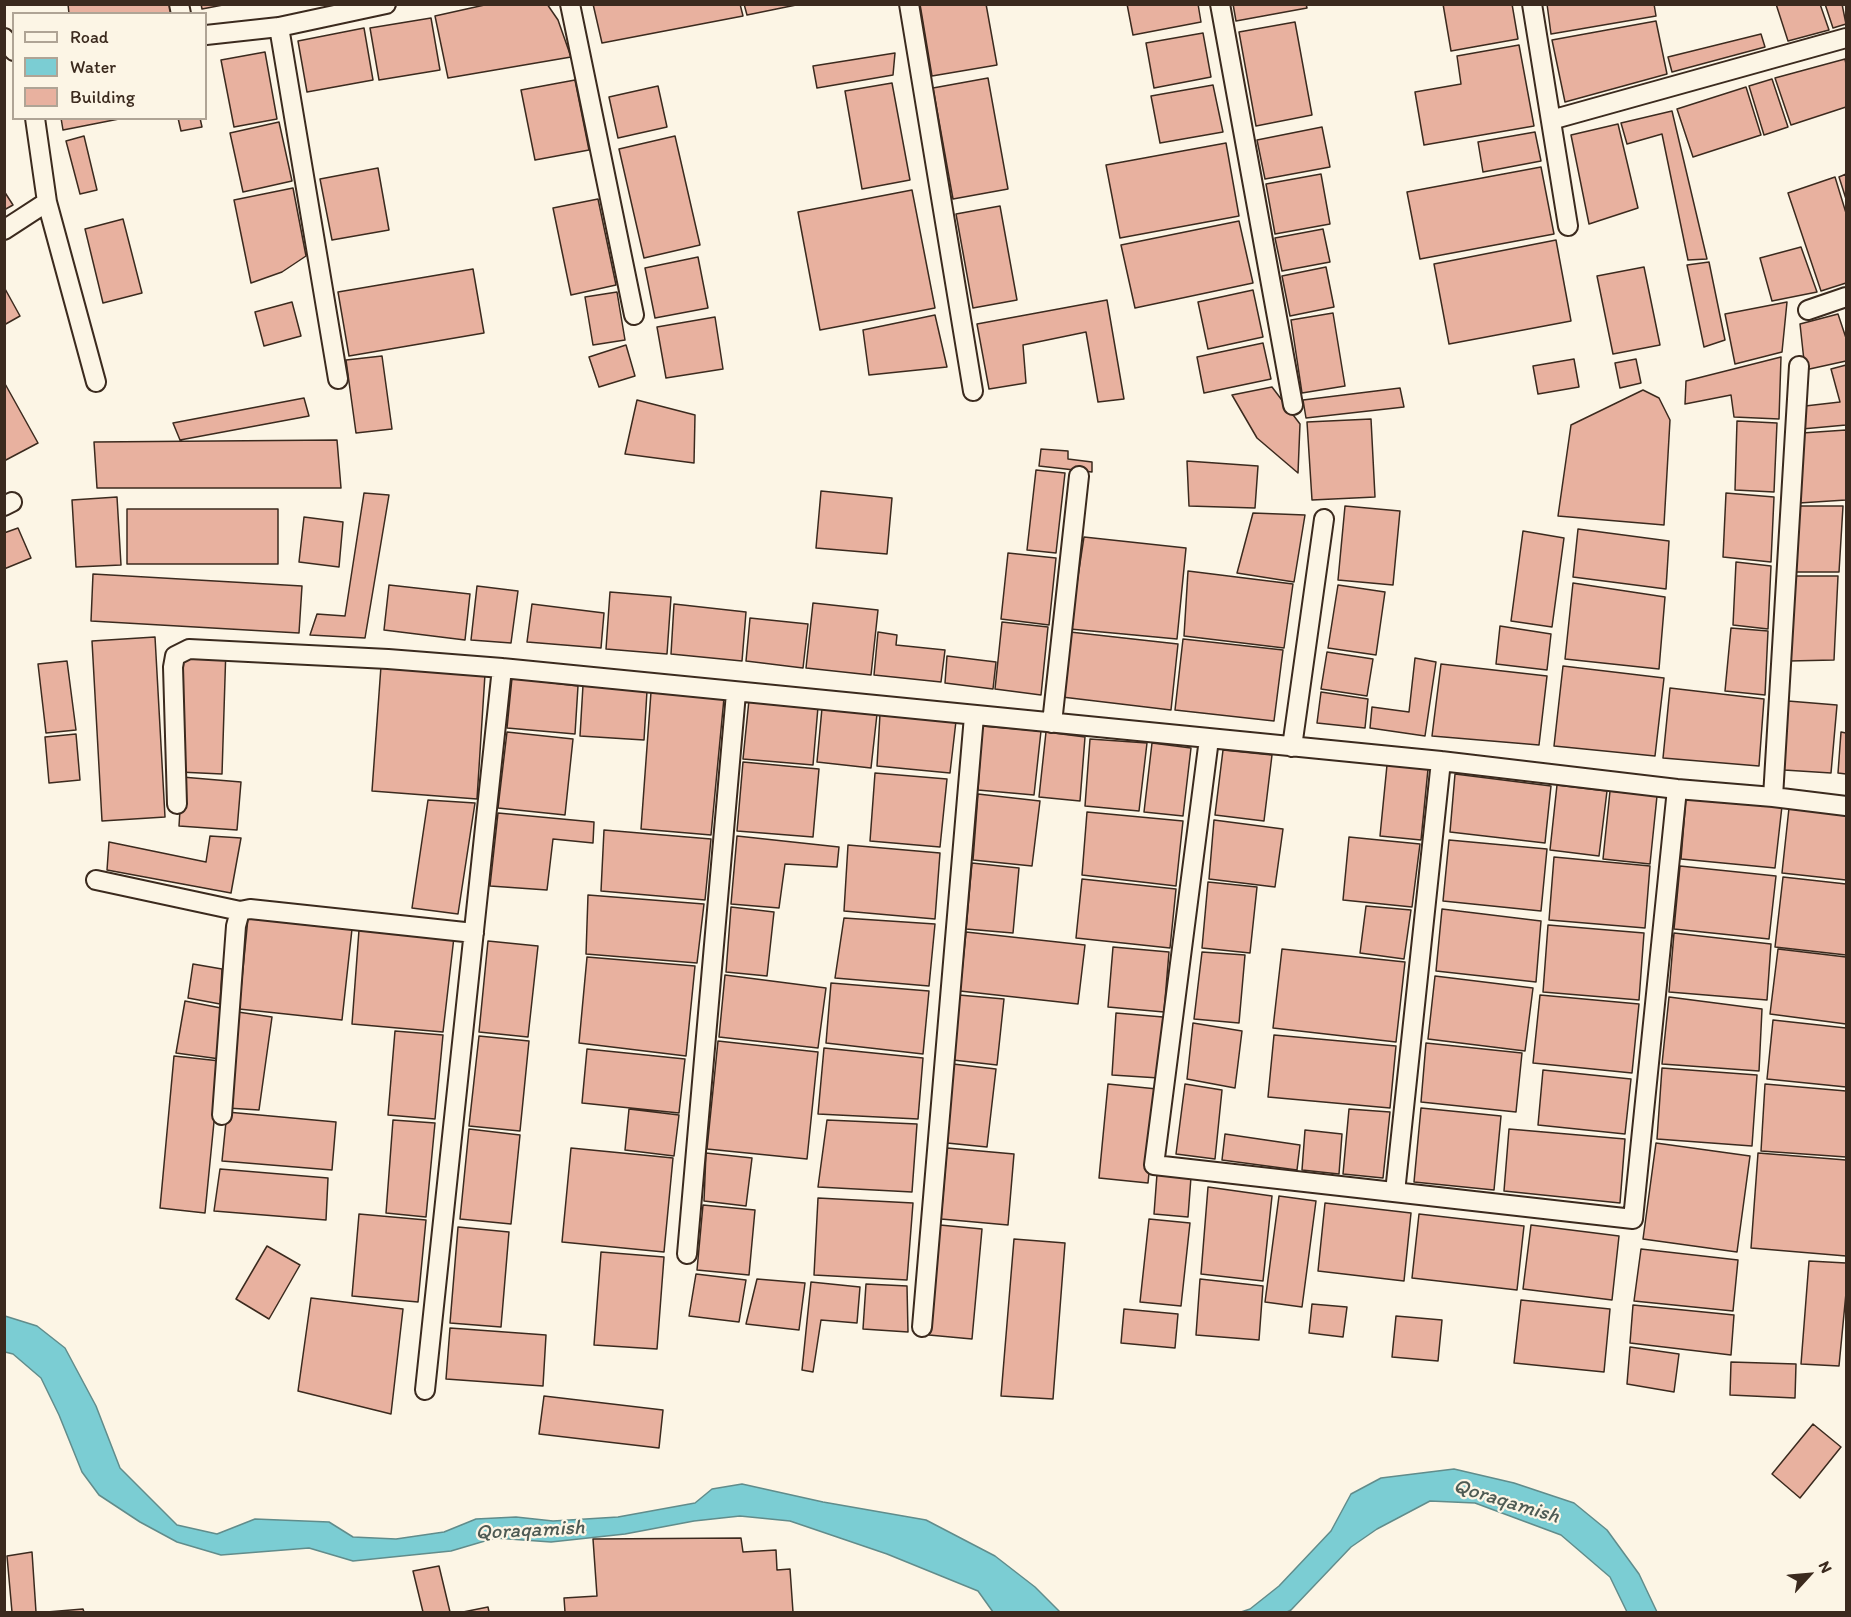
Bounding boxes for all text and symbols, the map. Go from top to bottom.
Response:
legend [12,12,207,120]
text: Road [70,26,109,48]
text: Water [70,56,116,78]
text: Building [70,86,135,108]
water label: Qoraqamish [1450,1474,1562,1530]
water label: Qoraqamish [475,1516,585,1546]
north arrow [1779,1545,1839,1605]
text: N [1815,1558,1837,1576]

